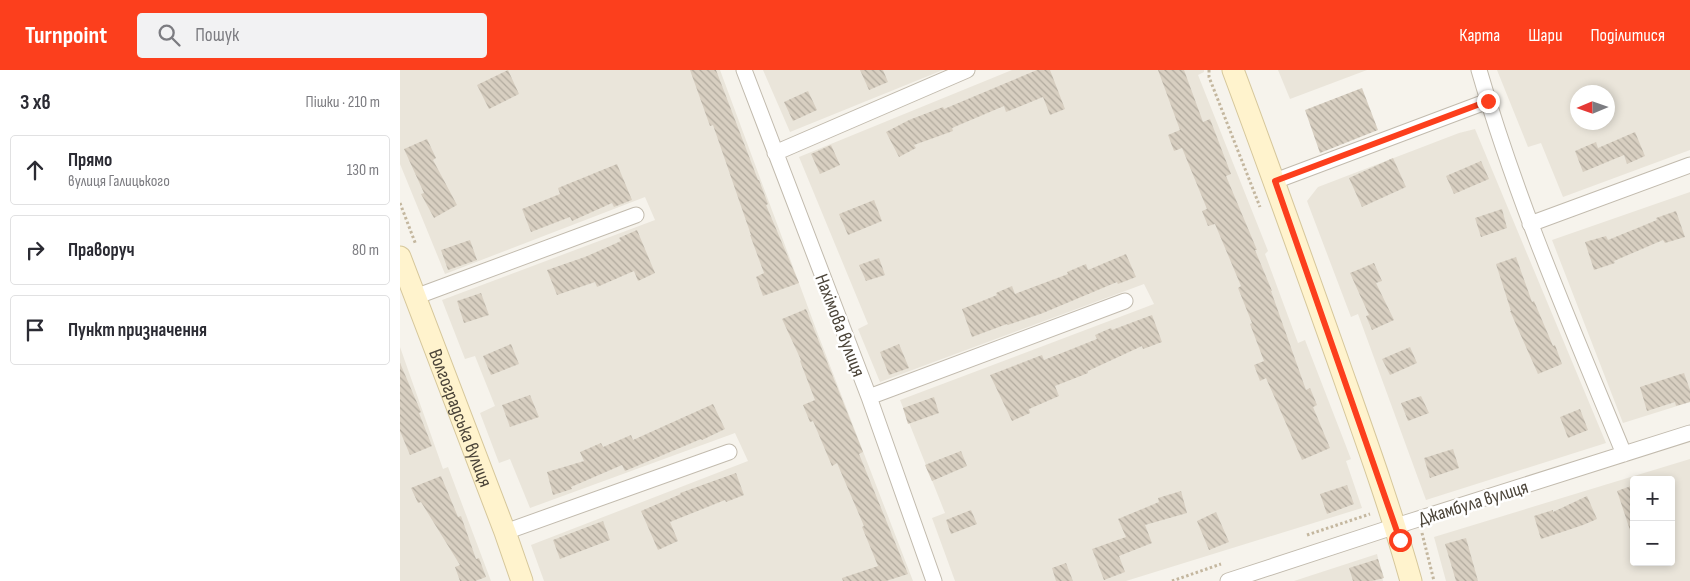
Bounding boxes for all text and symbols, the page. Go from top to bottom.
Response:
search box [137,13,487,58]
text: Turnpoint [25,21,107,50]
icon: search [155,21,183,49]
text: Пошук [195,24,239,47]
text: Карта [1459,25,1500,46]
text: Шари [1528,25,1562,46]
text: Поділитися [1590,25,1665,46]
north arrow [1570,85,1615,130]
text: 3 хв [20,90,51,115]
route end [1477,90,1500,113]
text: Пішки · 210 m [306,93,380,112]
text: Прямо [68,149,112,172]
icon: ahead [21,156,49,184]
text: 130 m [347,161,379,180]
text: вулиця Галицького [68,172,170,191]
icon: right [21,236,49,264]
text: Праворуч [68,239,135,262]
text: 80 m [352,241,379,260]
street label: Нахімова вулиця [809,271,870,380]
icon: arrive [21,316,49,344]
text: Пункт призначення [68,319,207,342]
street label: Волгоградська вулиця [423,346,497,490]
street label: Джамбула вулиця [1416,476,1531,531]
map controls [1630,476,1675,566]
button: + [1630,476,1675,521]
button: − [1630,521,1675,566]
route start [1389,529,1412,552]

